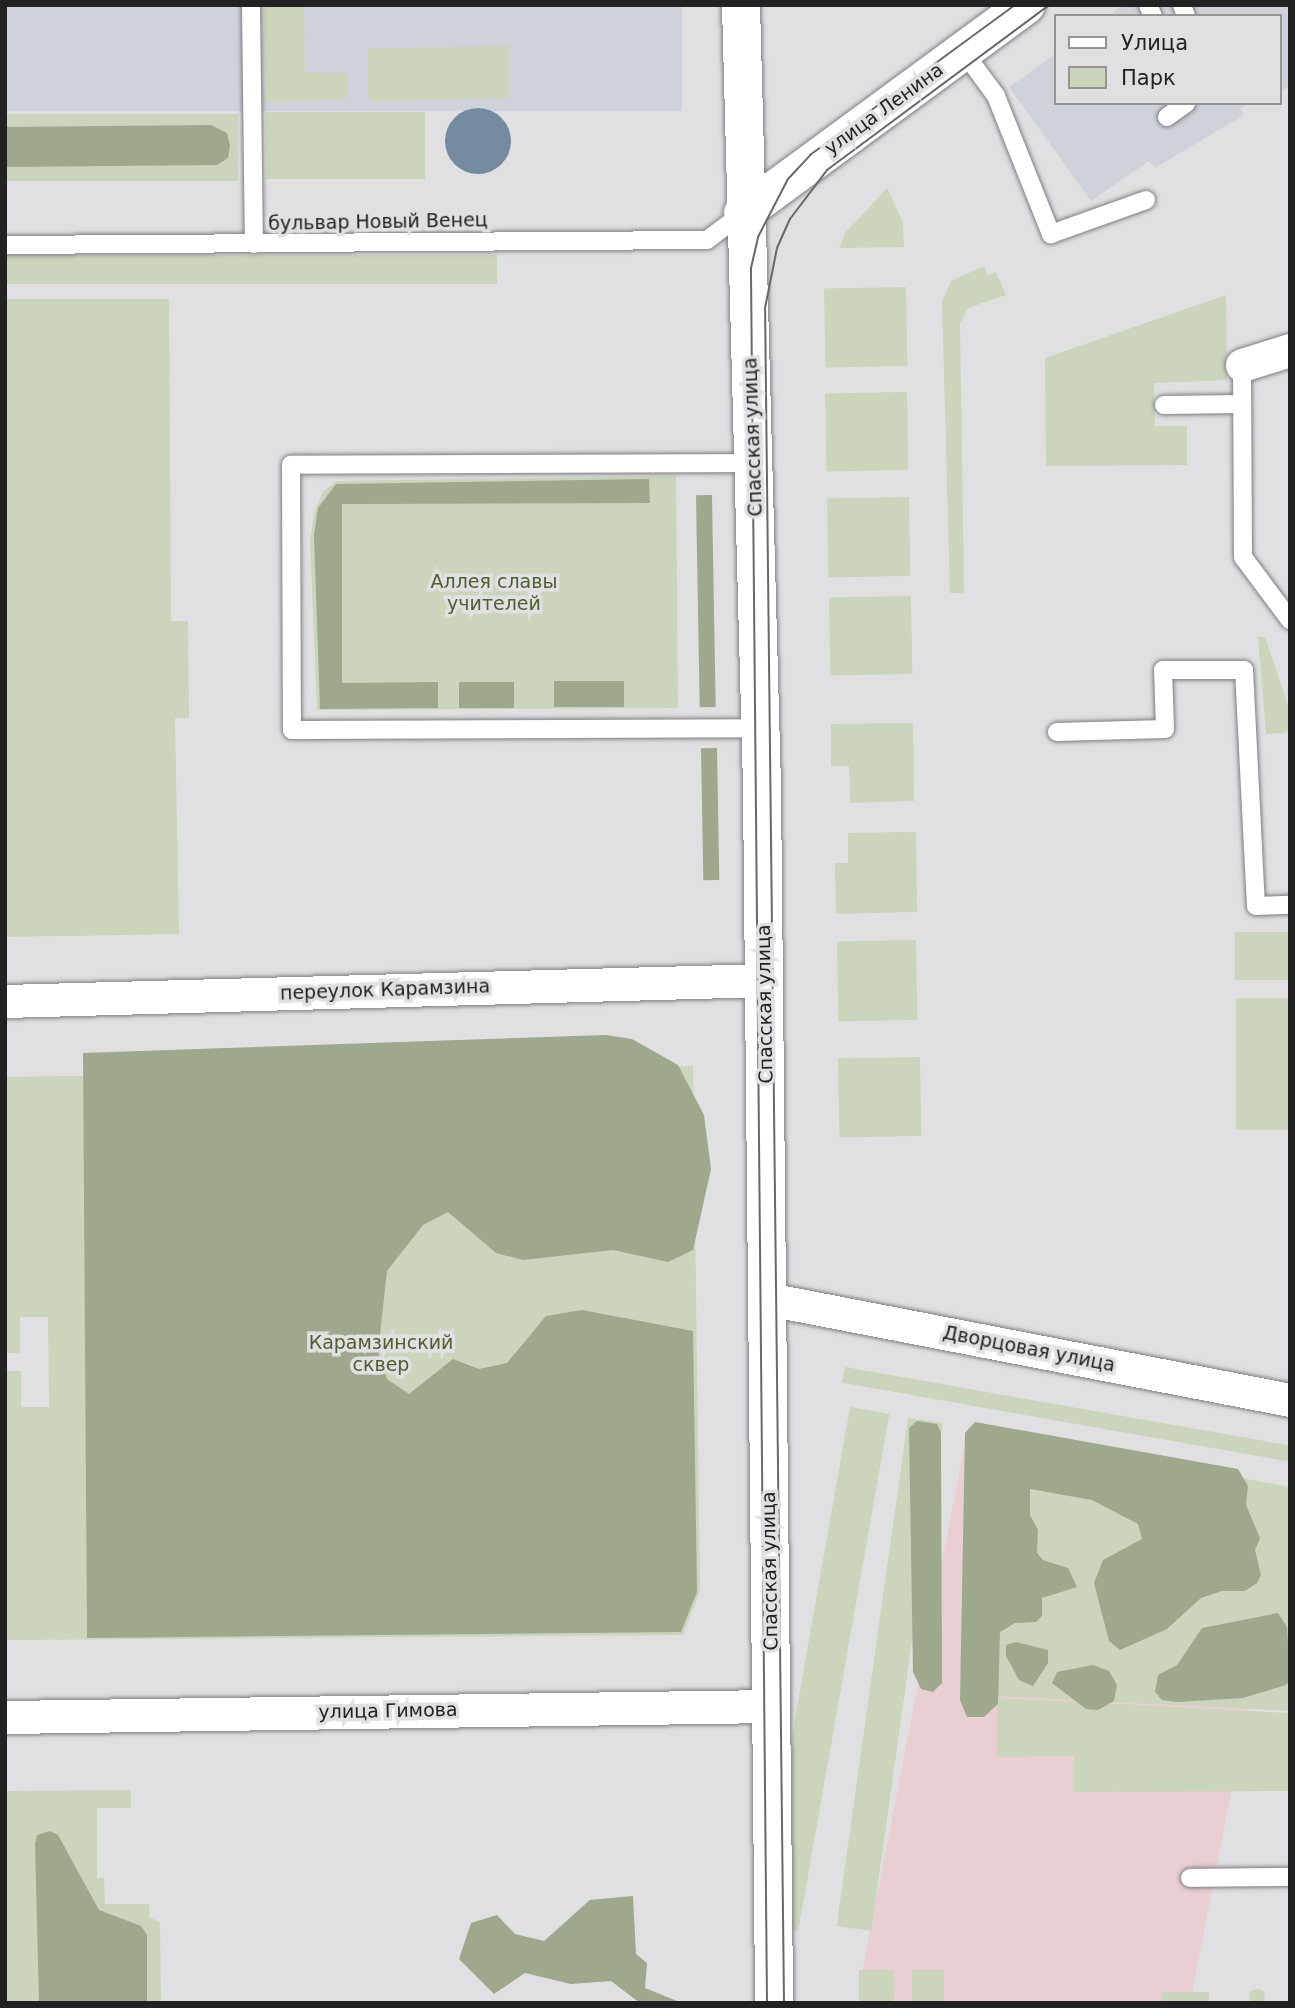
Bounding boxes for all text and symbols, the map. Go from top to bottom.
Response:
legend [1054,14,1281,105]
text: Улица [1121,31,1188,55]
street label: улица Ленина [820,58,948,160]
text: Парк [1121,66,1176,90]
street label: бульвар Новый Венец [268,209,488,235]
street label: Спасская улица [739,357,767,517]
park label: Аллея славы учителей [431,571,557,615]
street label: Спасская улица [752,924,778,1084]
street label: переулок Карамзина [280,975,490,1005]
street label: Дворцовая улица [941,1321,1117,1377]
park label: Карамзинский сквер [309,1332,453,1376]
street label: Спасская улица [757,1491,783,1651]
street label: улица Гимова [318,1698,458,1724]

